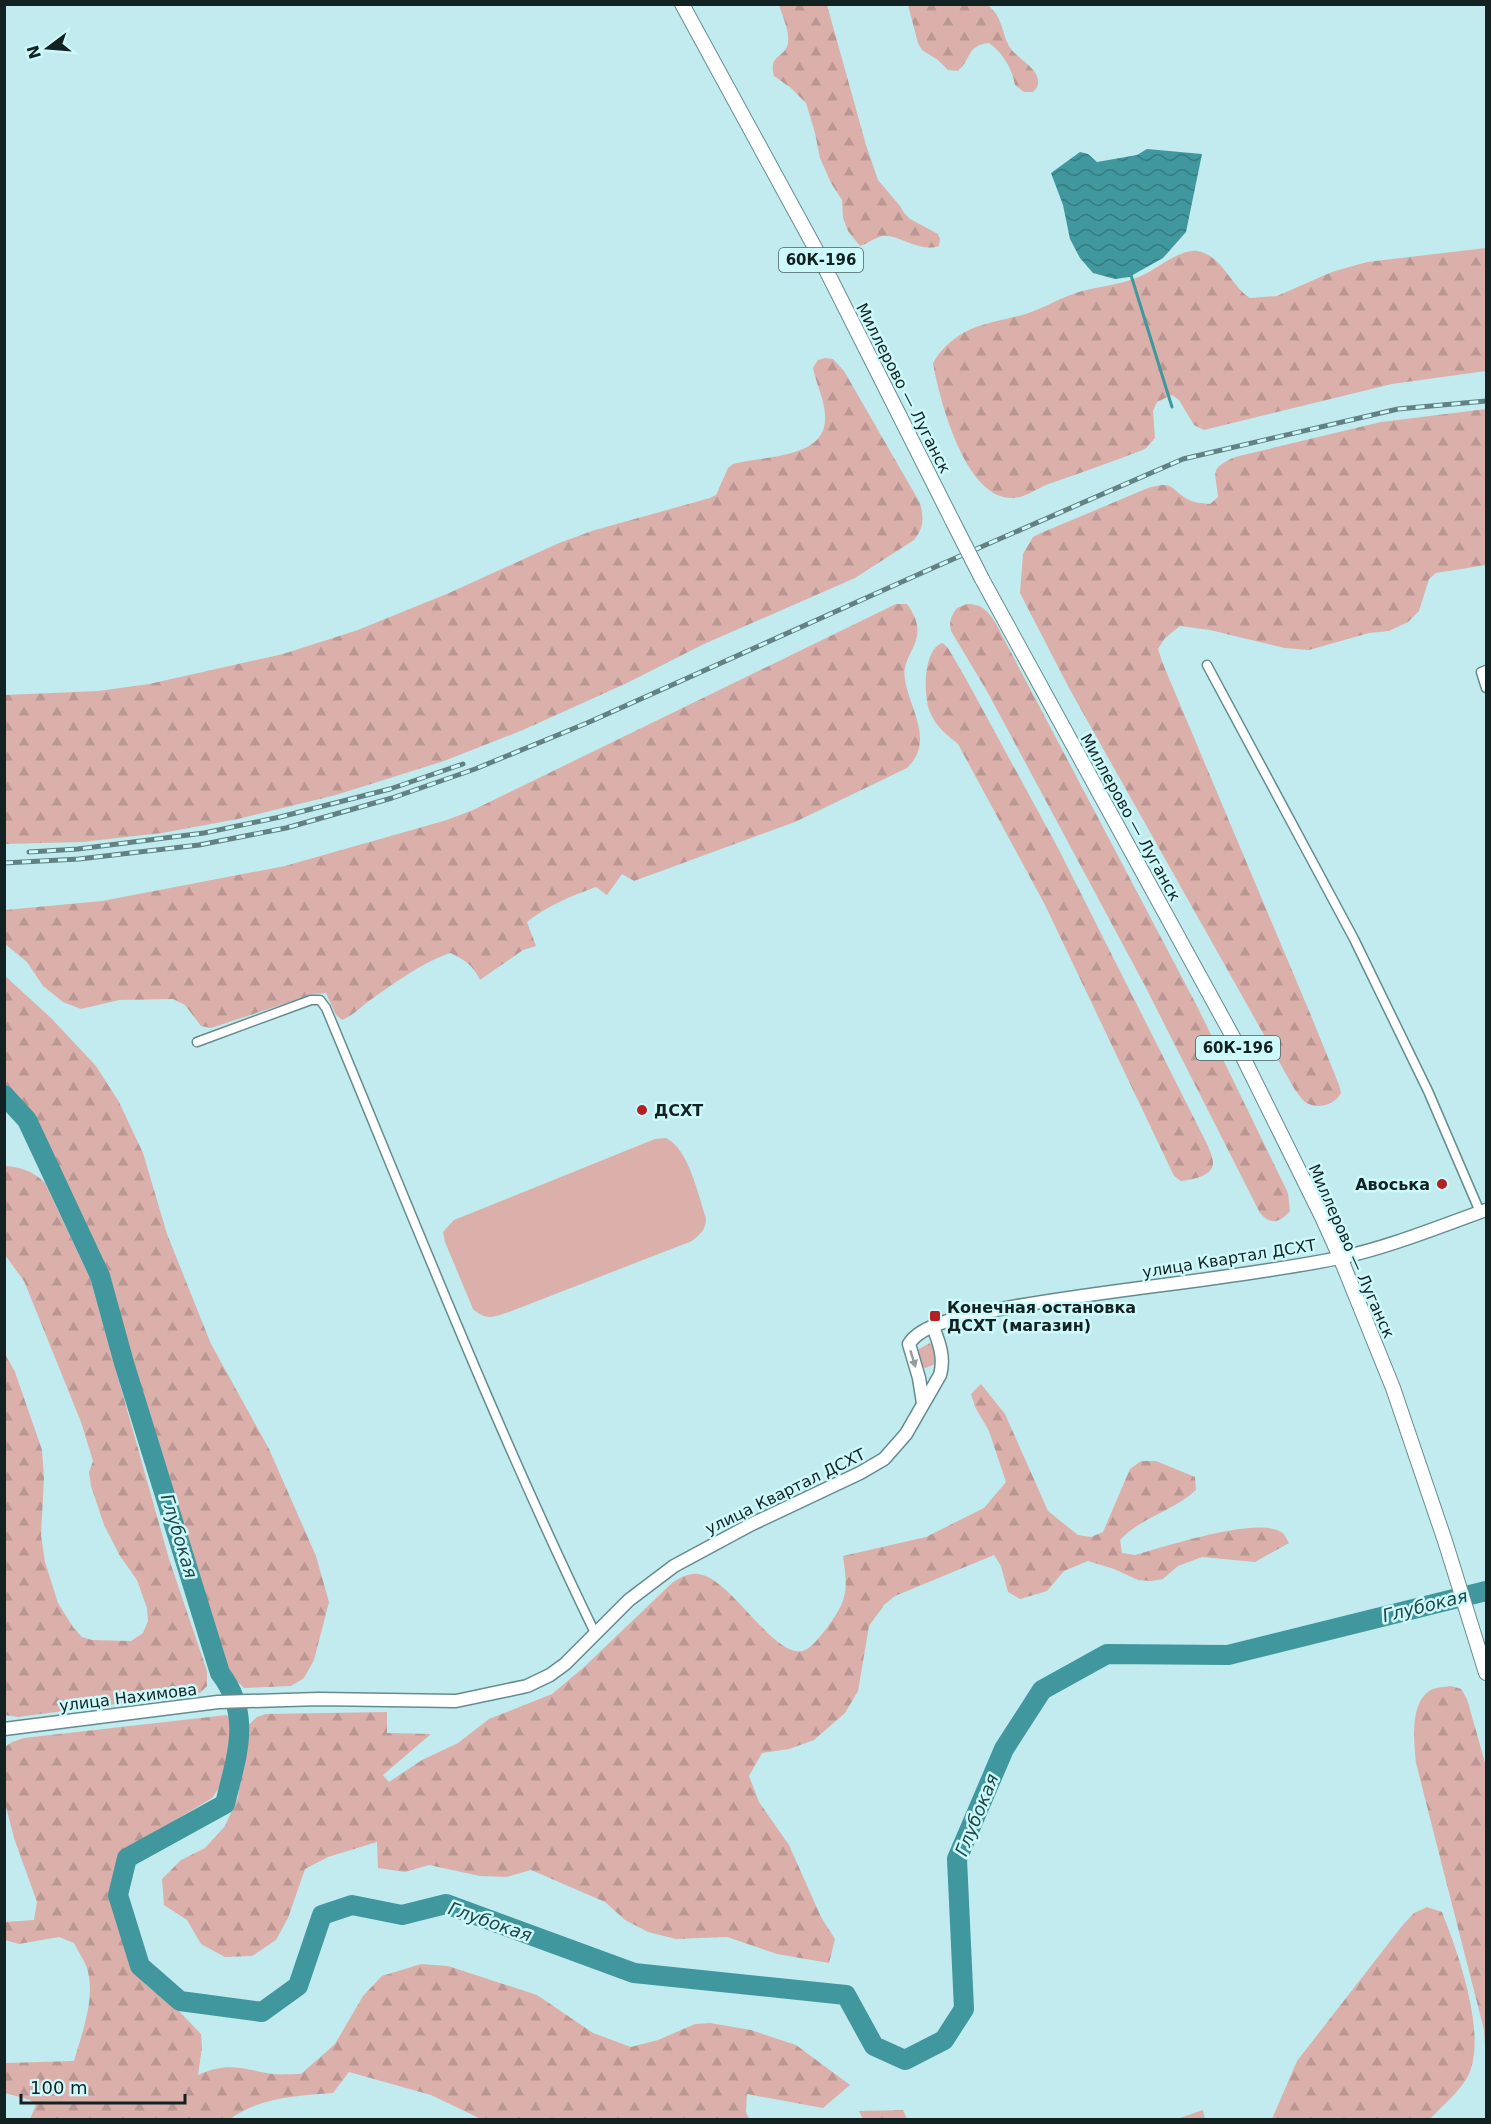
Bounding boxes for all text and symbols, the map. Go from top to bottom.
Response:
north arrow [18,18,78,78]
text: N [23,43,45,61]
road number: 60К-196 [779,248,863,272]
street label: Миллерово — Луганск [852,300,955,477]
street label: Миллерово — Луганск [1077,730,1185,905]
road number: 60К-196 [1196,1036,1280,1060]
place label: ДСХТ [654,1101,703,1120]
marker: ДСХТ [635,1103,649,1117]
street label: Миллерово — Луганск [1305,1161,1399,1341]
place label: Авоська [1355,1175,1430,1194]
marker: Авоська [1435,1177,1449,1191]
street label: улица Квартал ДСХТ [1141,1235,1317,1282]
place label: Конечная остановка ДСХТ (магазин) [947,1298,1136,1335]
marker: Конечная остановка ДСХТ (магазин) [928,1309,942,1323]
one-way arrow [909,1350,918,1368]
street label: улица Квартал ДСХТ [702,1444,868,1538]
water label: Глубокая [157,1491,202,1581]
water label: Глубокая [1380,1585,1470,1626]
street label: улица Нахимова [58,1680,198,1715]
water label: Глубокая [950,1770,1003,1859]
water label: Глубокая [446,1897,535,1946]
scale bar [21,2067,184,2105]
text: 100 m [30,2077,88,2098]

